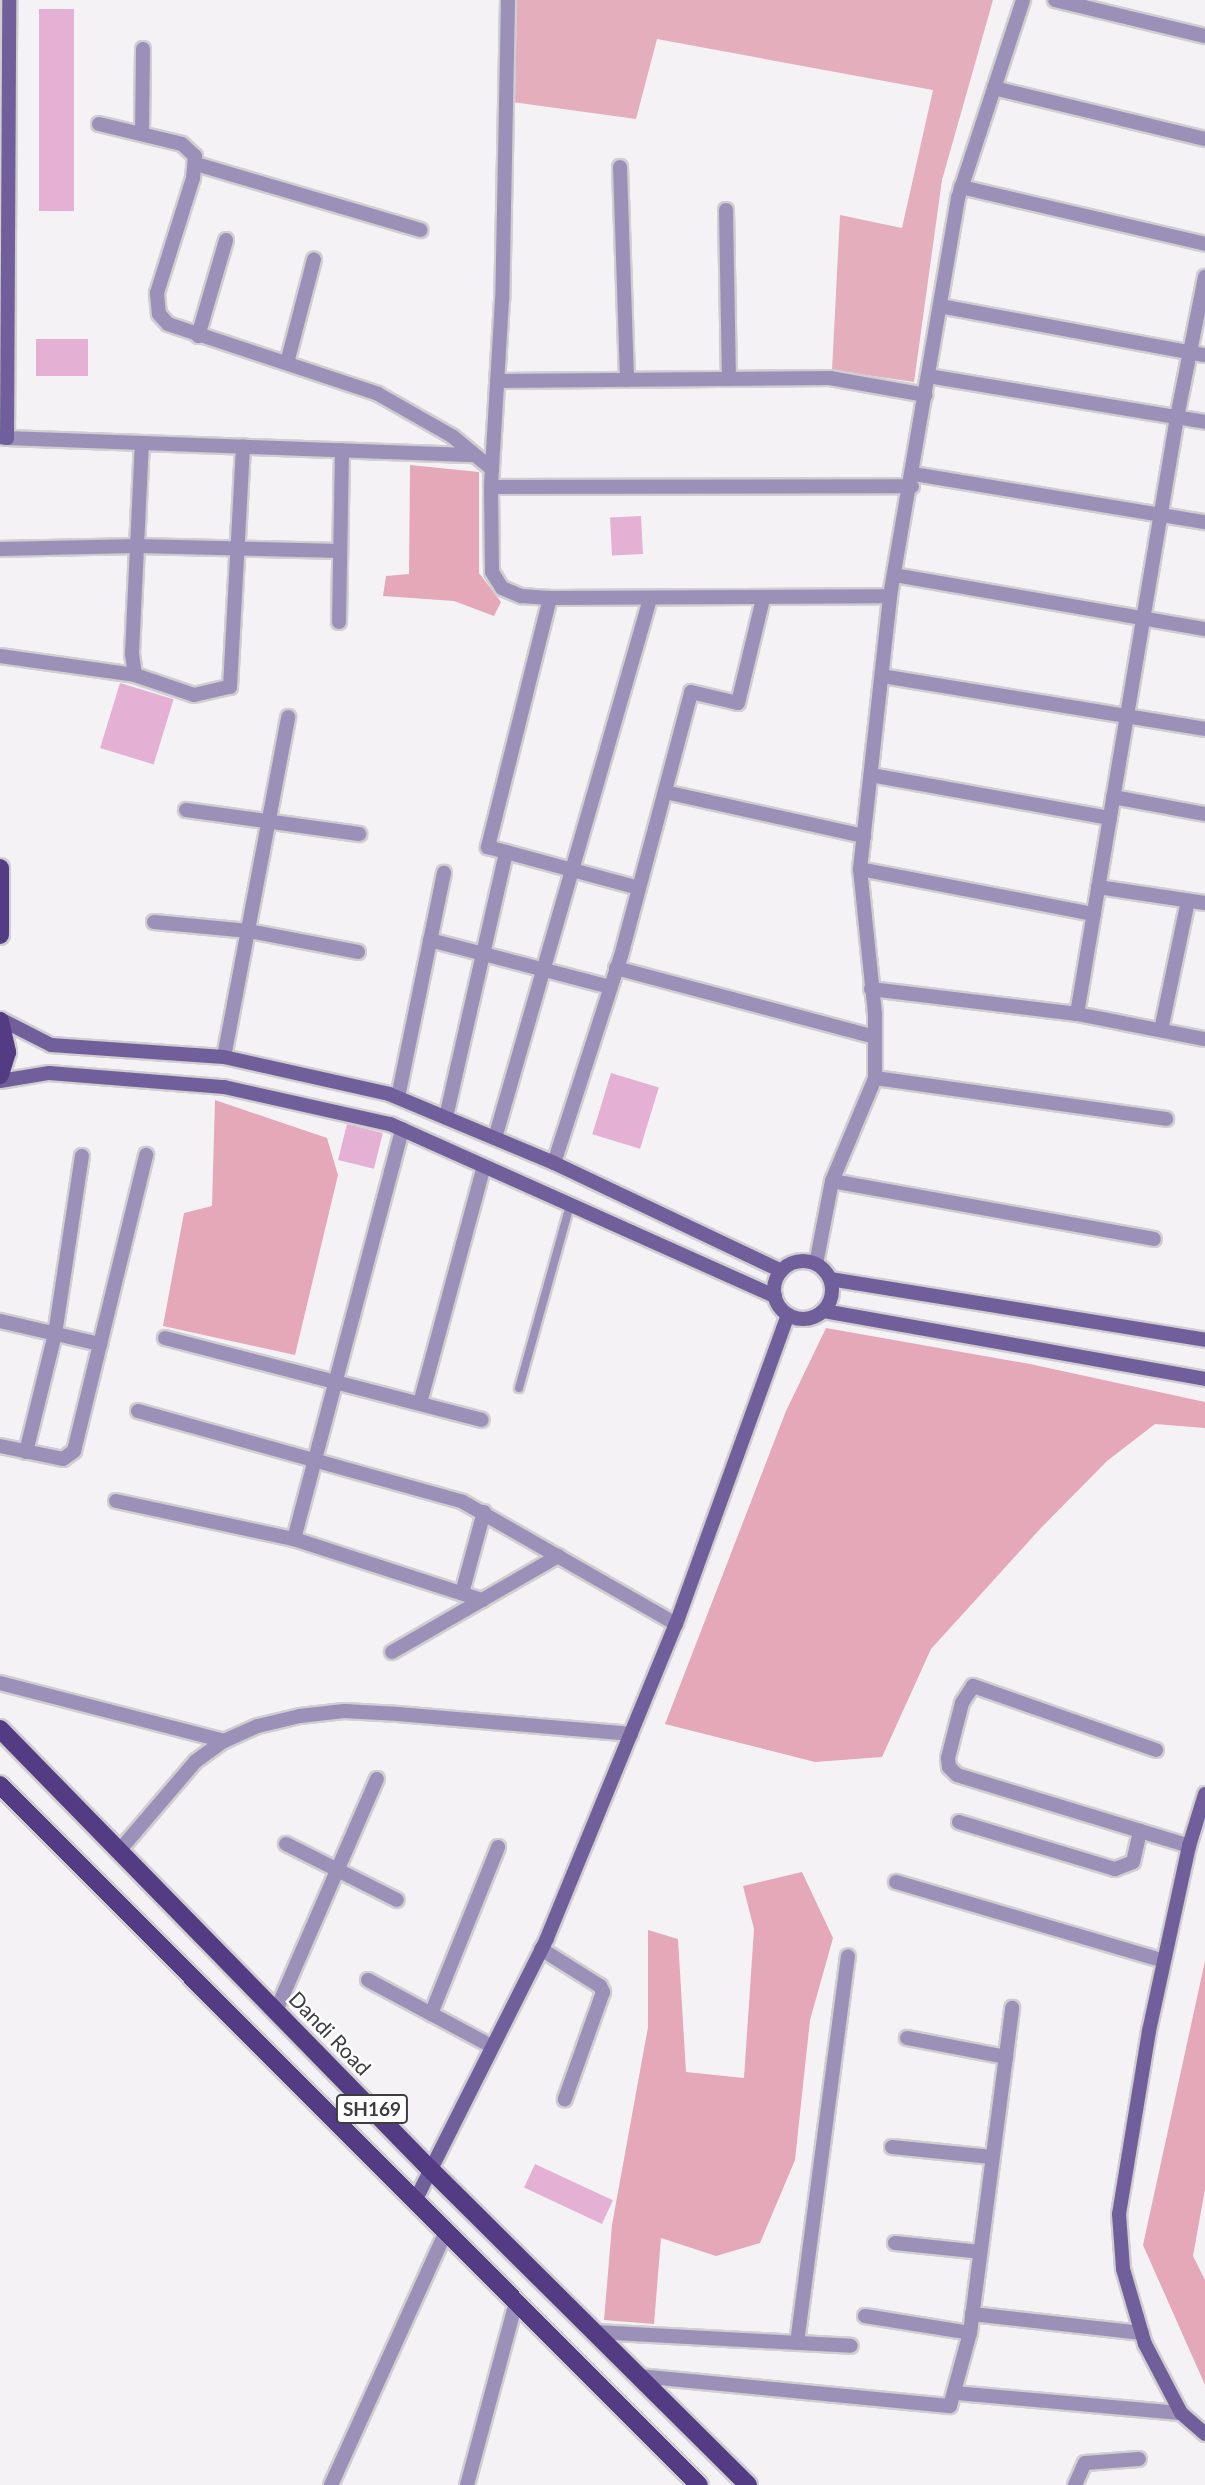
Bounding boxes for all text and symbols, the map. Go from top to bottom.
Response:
street label: Dandi Road [284,1986,376,2080]
road number: SH169 [335,2094,409,2124]

